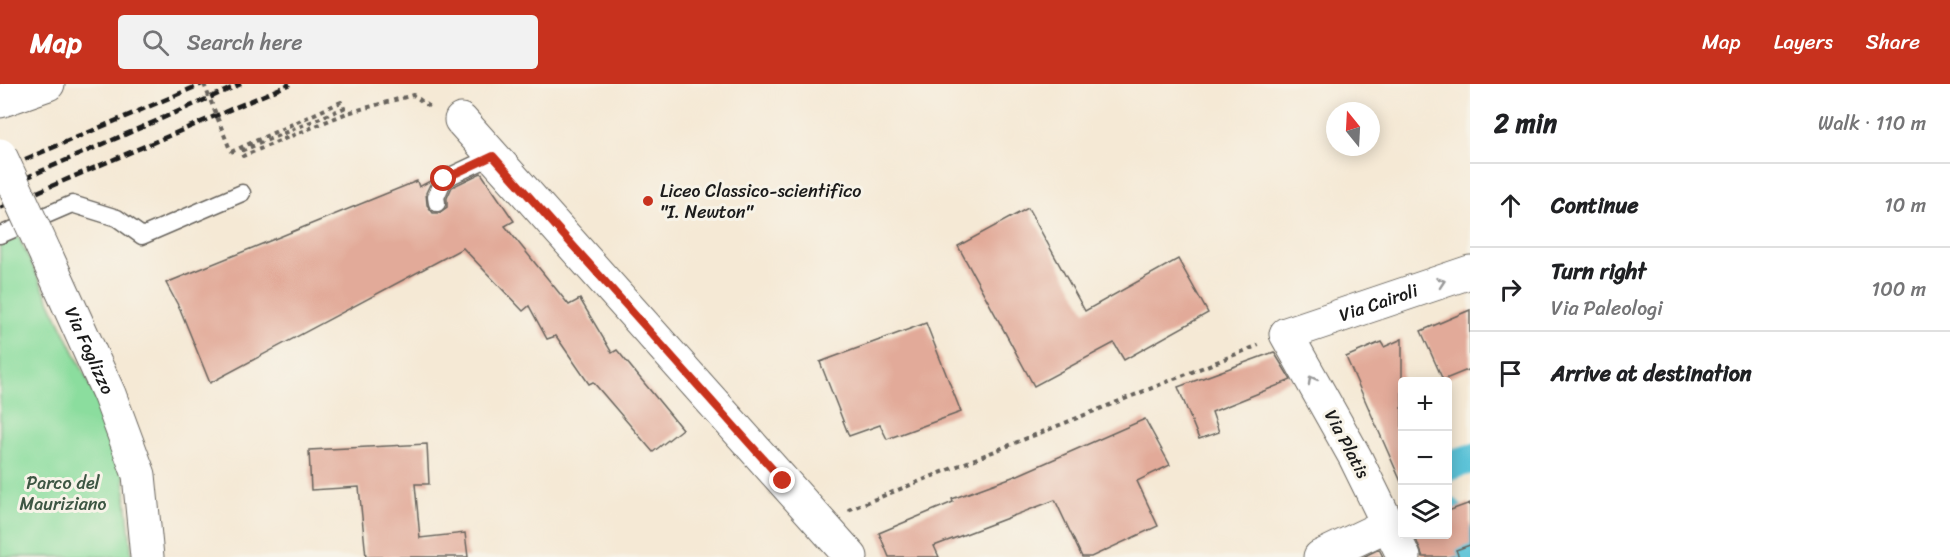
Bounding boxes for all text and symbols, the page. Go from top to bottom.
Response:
search box [118,15,538,69]
text: Map [30,18,82,67]
text: Search here [187,23,303,62]
text: Map [1702,23,1741,61]
text: Layers [1774,23,1833,61]
text: Share [1866,23,1920,61]
icon: search [139,26,172,59]
text: 2 min [1494,100,1557,146]
north arrow [1326,102,1380,156]
text: Walk · 110 m [1818,106,1926,141]
route start [430,165,456,191]
place label: Liceo Classico-scientifico "I. Newton" [660,175,861,228]
text: Continue [1551,186,1639,225]
text: 10 m [1884,188,1926,223]
icon: ahead [1494,189,1527,222]
marker: Liceo Classico-scientifico "I. Newton" [641,194,655,208]
text: Turn right [1551,252,1646,291]
text: 100 m [1872,272,1926,307]
icon: right [1494,273,1527,306]
street label: Via Cairoli [1335,274,1423,331]
one-way arrow [1435,277,1446,289]
text: Via Paleologi [1551,291,1663,326]
street label: Via Foglizzo [55,301,123,400]
text: Arrive at destination [1551,354,1752,393]
icon: arrive [1494,357,1527,390]
one-way arrow [1308,376,1319,387]
map controls [1398,377,1452,539]
button: + [1398,377,1452,431]
street label: Via Platis [1315,404,1379,485]
button: − [1398,431,1452,485]
park label: Parco del Mauriziano [20,467,107,520]
route end [769,467,795,493]
button: layers [1398,485,1452,539]

